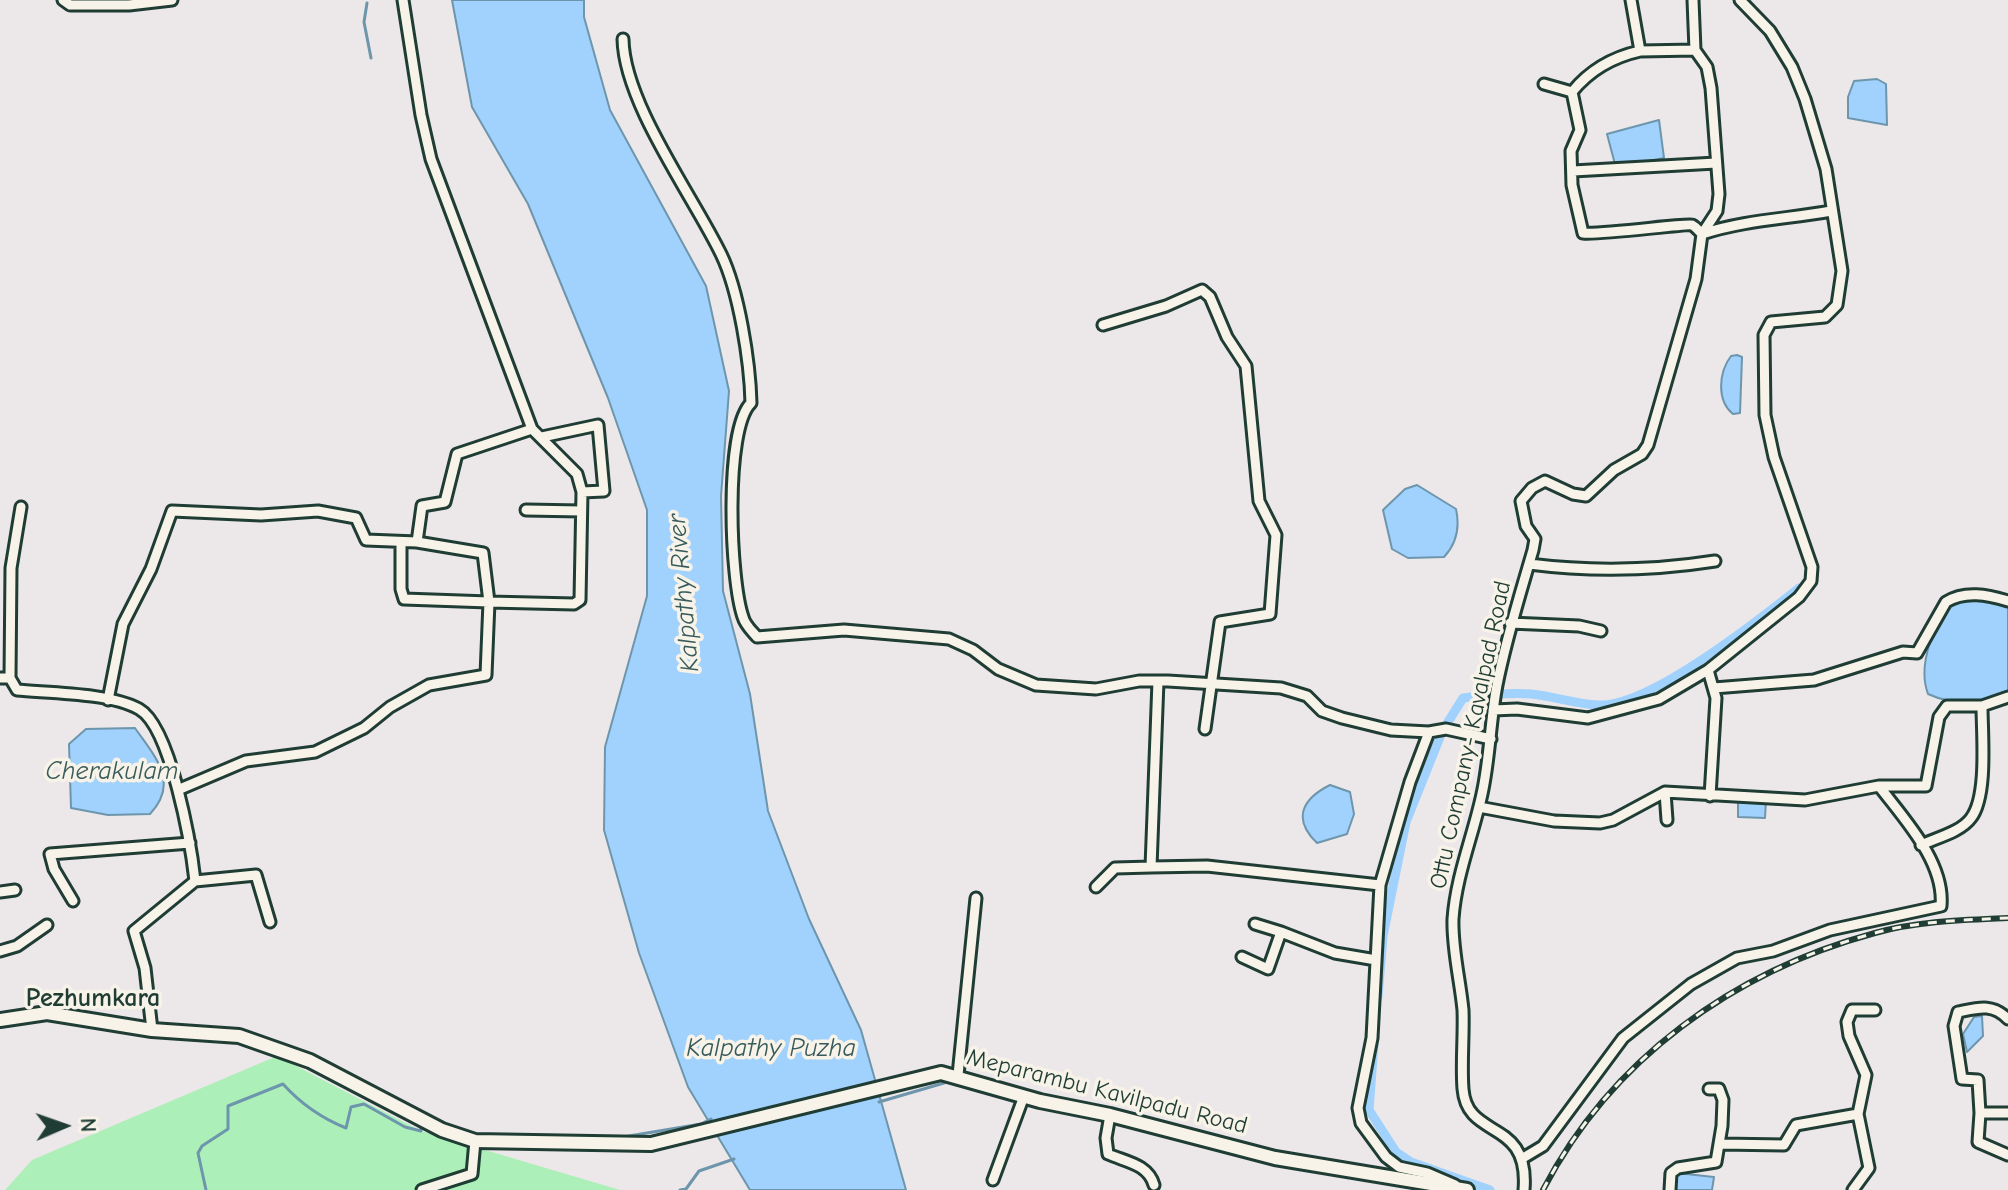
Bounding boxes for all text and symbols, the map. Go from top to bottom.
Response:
water label: Kalpathy River [662,512,706,674]
street label: Ottu Company- Kavalpad Road [1424,578,1518,892]
water label: Cherakulam [46,756,178,788]
district label: Pezhumkara [26,983,160,1015]
water label: Kalpathy Puzha [686,1033,856,1065]
street label: Meparambu Kavilpadu Road [964,1043,1250,1141]
north arrow [24,1086,104,1166]
text: N [75,1118,101,1133]

